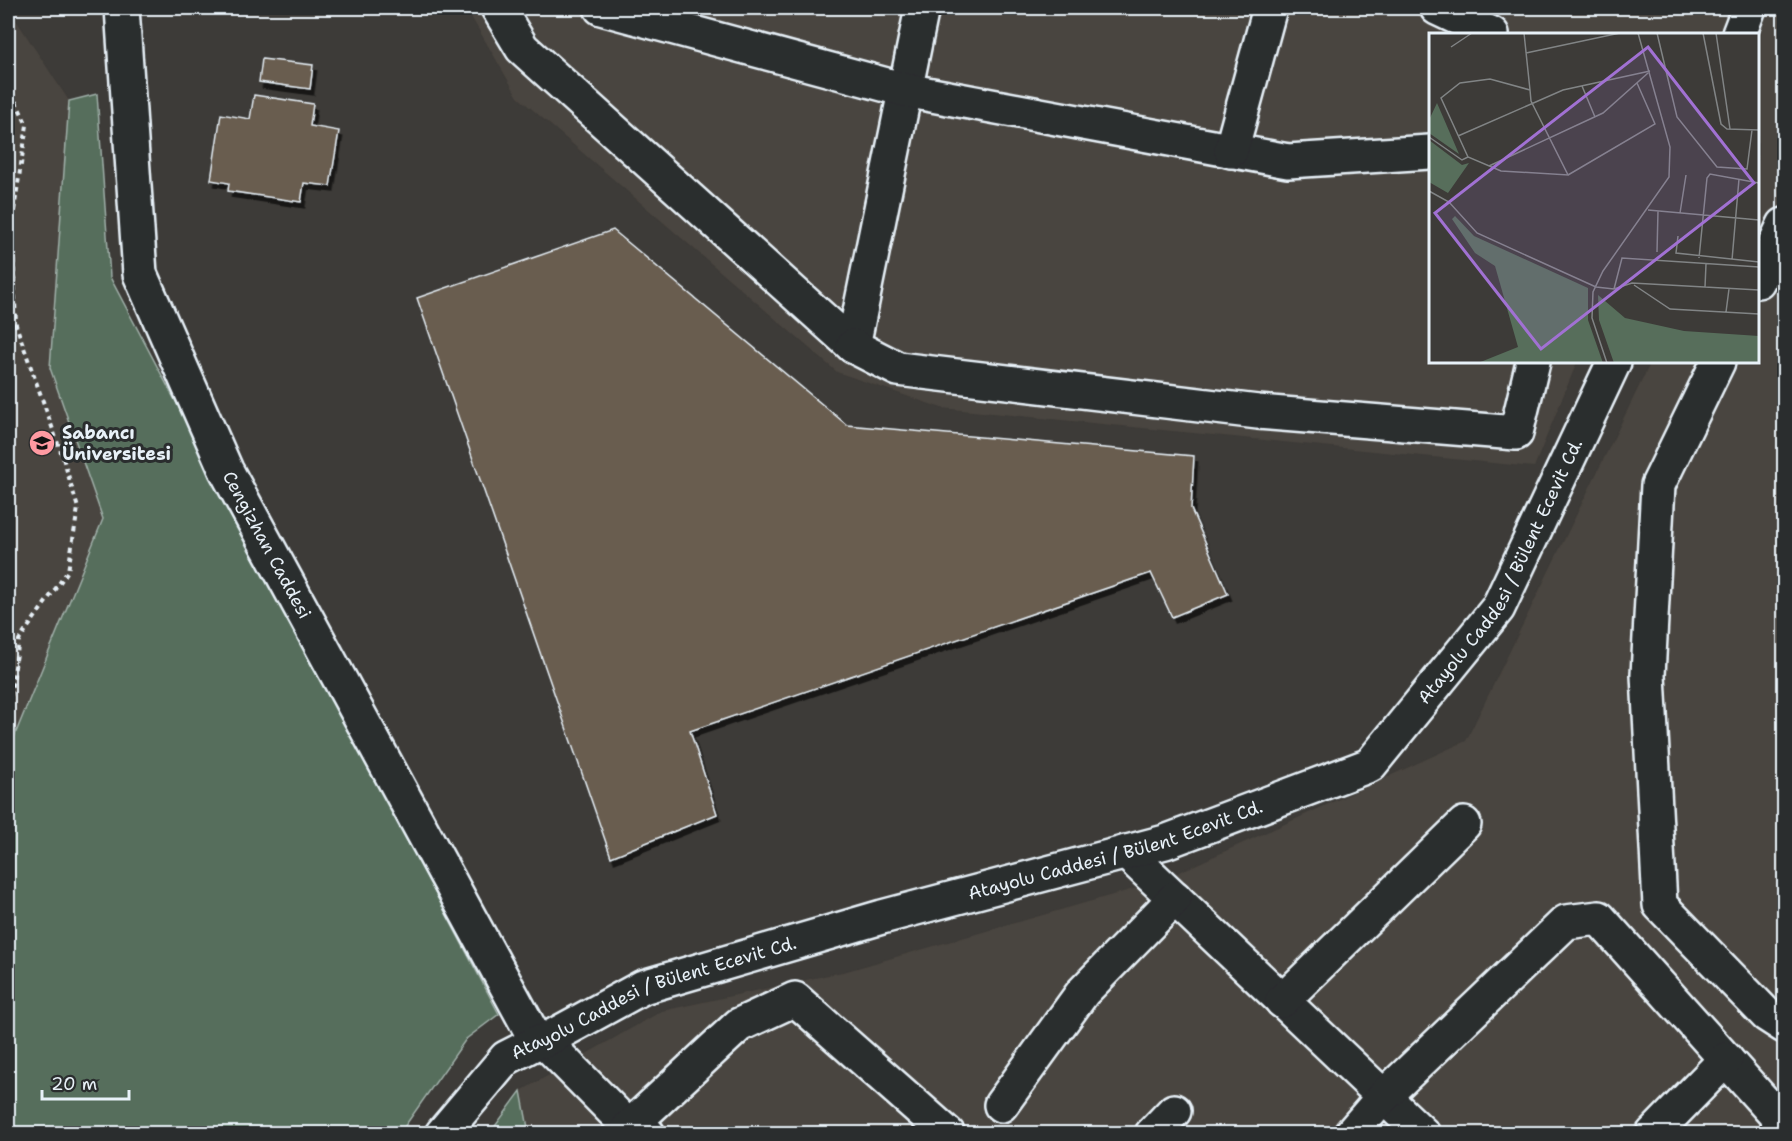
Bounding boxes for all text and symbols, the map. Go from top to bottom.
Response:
inset map [1429,33,1759,363]
place label: Sabancı Üniversitesi [62,421,171,466]
school or university icon: Sabancı Üniversitesi [27,428,57,458]
street label: Atayolu Caddesi / Bülent Ecevit Cd. [1412,435,1588,709]
street label: Cengizhan Caddesi [217,467,317,623]
street label: Atayolu Caddesi / Bülent Ecevit Cd. [966,794,1266,906]
street label: Atayolu Caddesi / Bülent Ecevit Cd. [507,931,799,1065]
scale bar [42,1063,129,1101]
text: 20 m [51,1072,97,1096]

